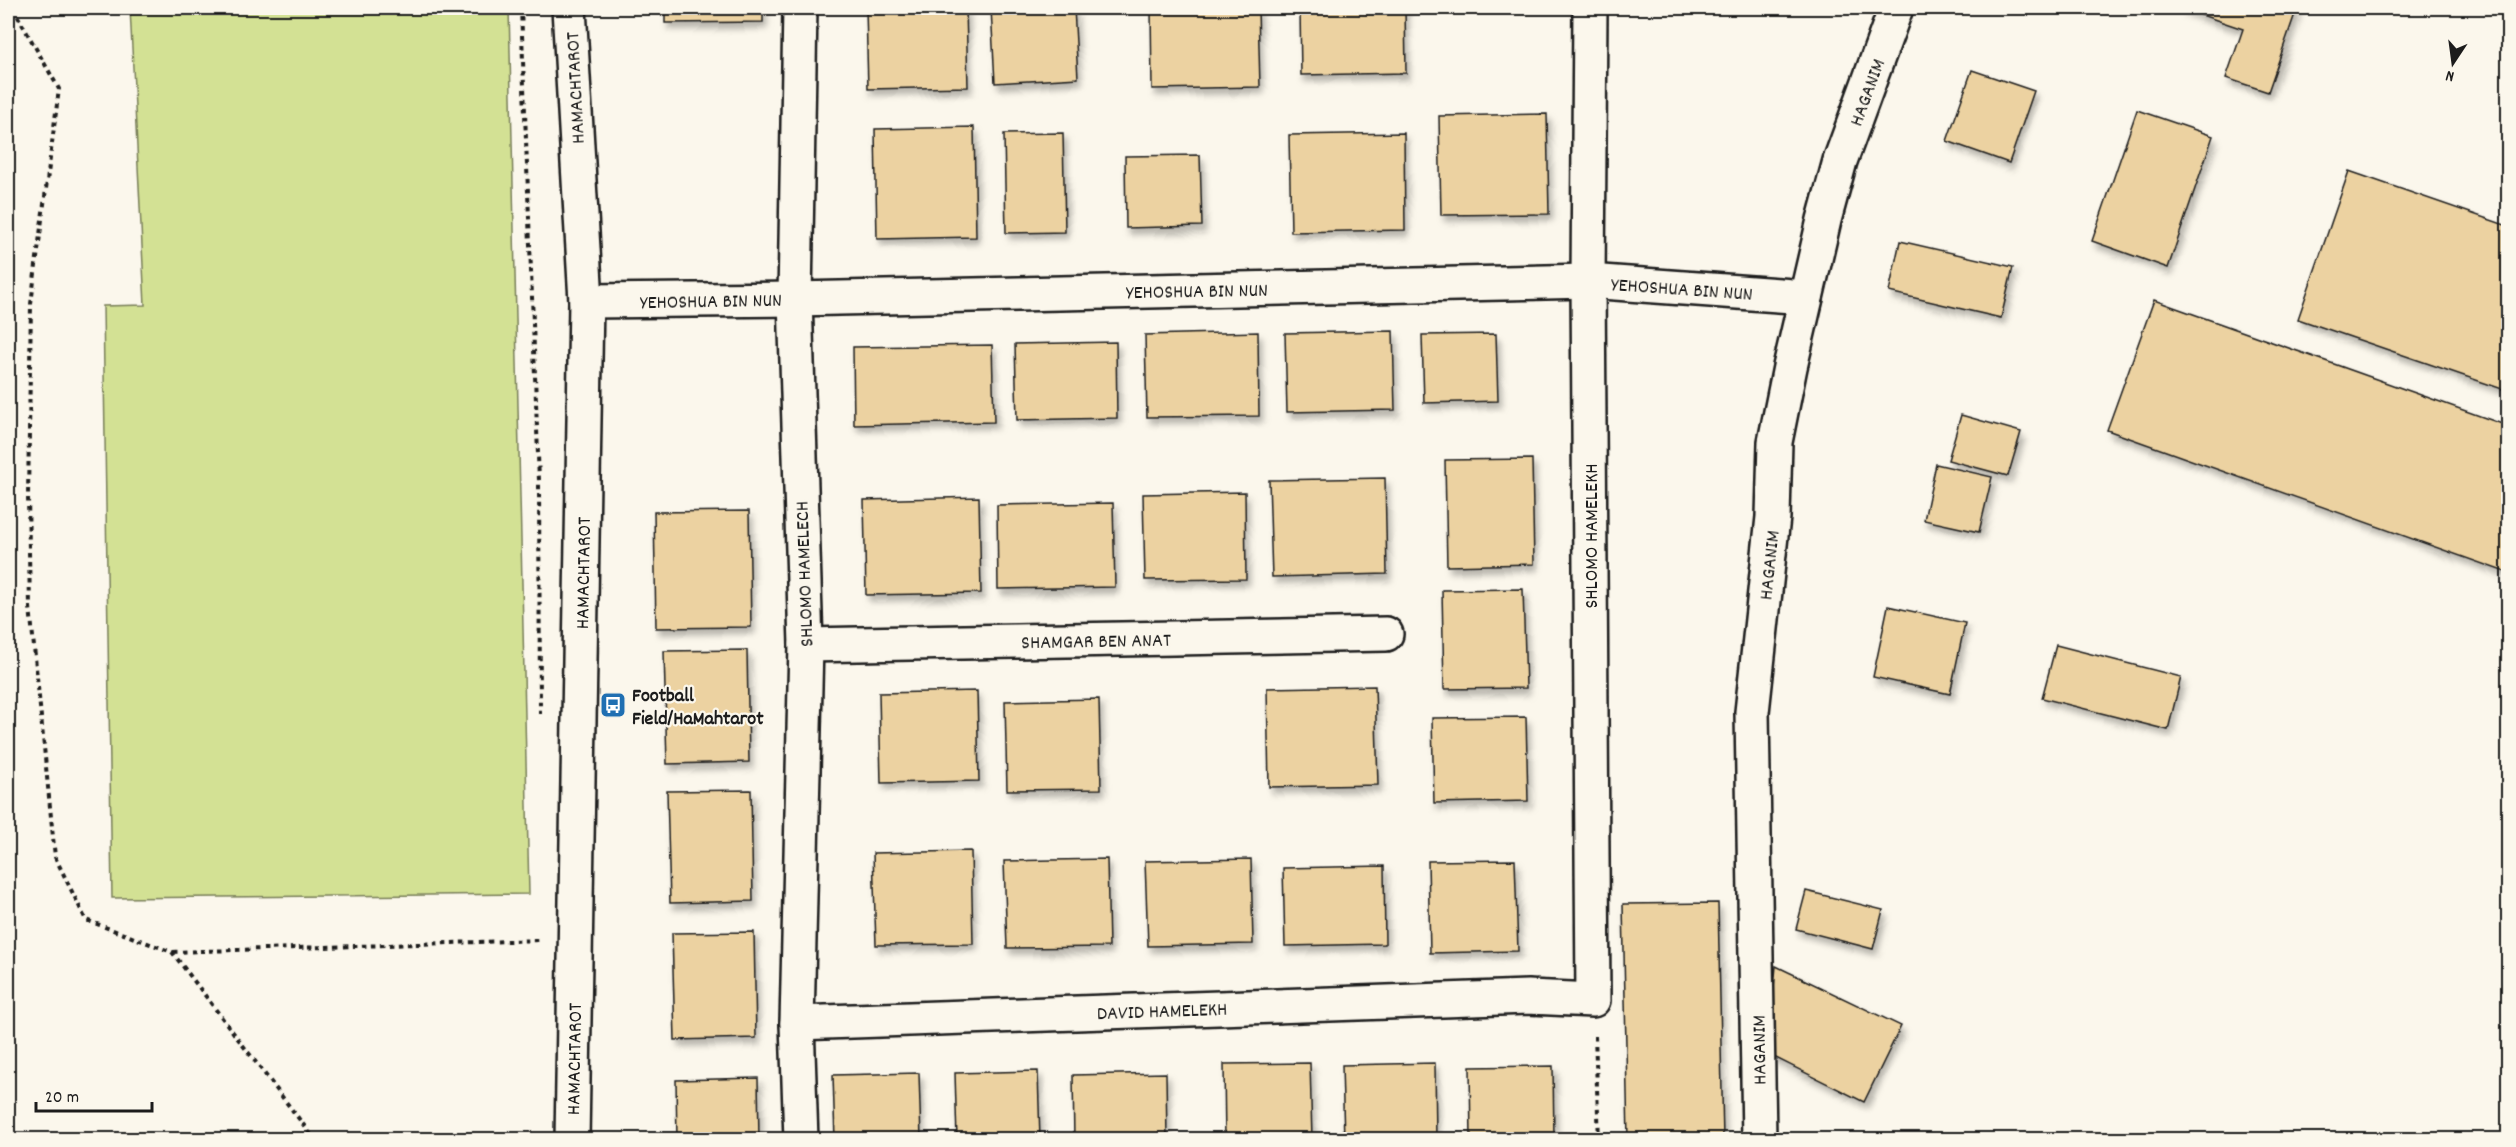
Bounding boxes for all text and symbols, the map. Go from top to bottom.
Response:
street label: HAMACHTAROT [560,31,594,145]
north arrow [2423,33,2483,93]
street label: HAGANIM [1844,55,1894,131]
text: N [2444,63,2457,87]
street label: YEHOSHUA BIN NUN [1610,272,1754,310]
street label: YEHOSHUA BIN NUN [1126,278,1268,308]
street label: YEHOSHUA BIN NUN [640,288,782,318]
street label: SHLOMO HAMELEKH [1579,463,1607,609]
street label: SHLOMO HAMELECH [789,501,823,647]
street label: HAMACHTAROT [570,517,600,629]
street label: HAGANIM [1753,529,1789,602]
street label: SHAMGAR BEN ANAT [1021,628,1171,658]
place label: Football Field/HaMahtarot [632,683,764,734]
bus stop icon: Football Field/HaMahtarot [598,690,628,720]
street label: DAVID HAMELEKH [1096,997,1228,1029]
street label: HAMACHTAROT [561,1003,591,1115]
street label: HAGANIM [1746,1015,1776,1085]
scale bar [36,1075,152,1113]
text: 20 m [45,1086,79,1111]

